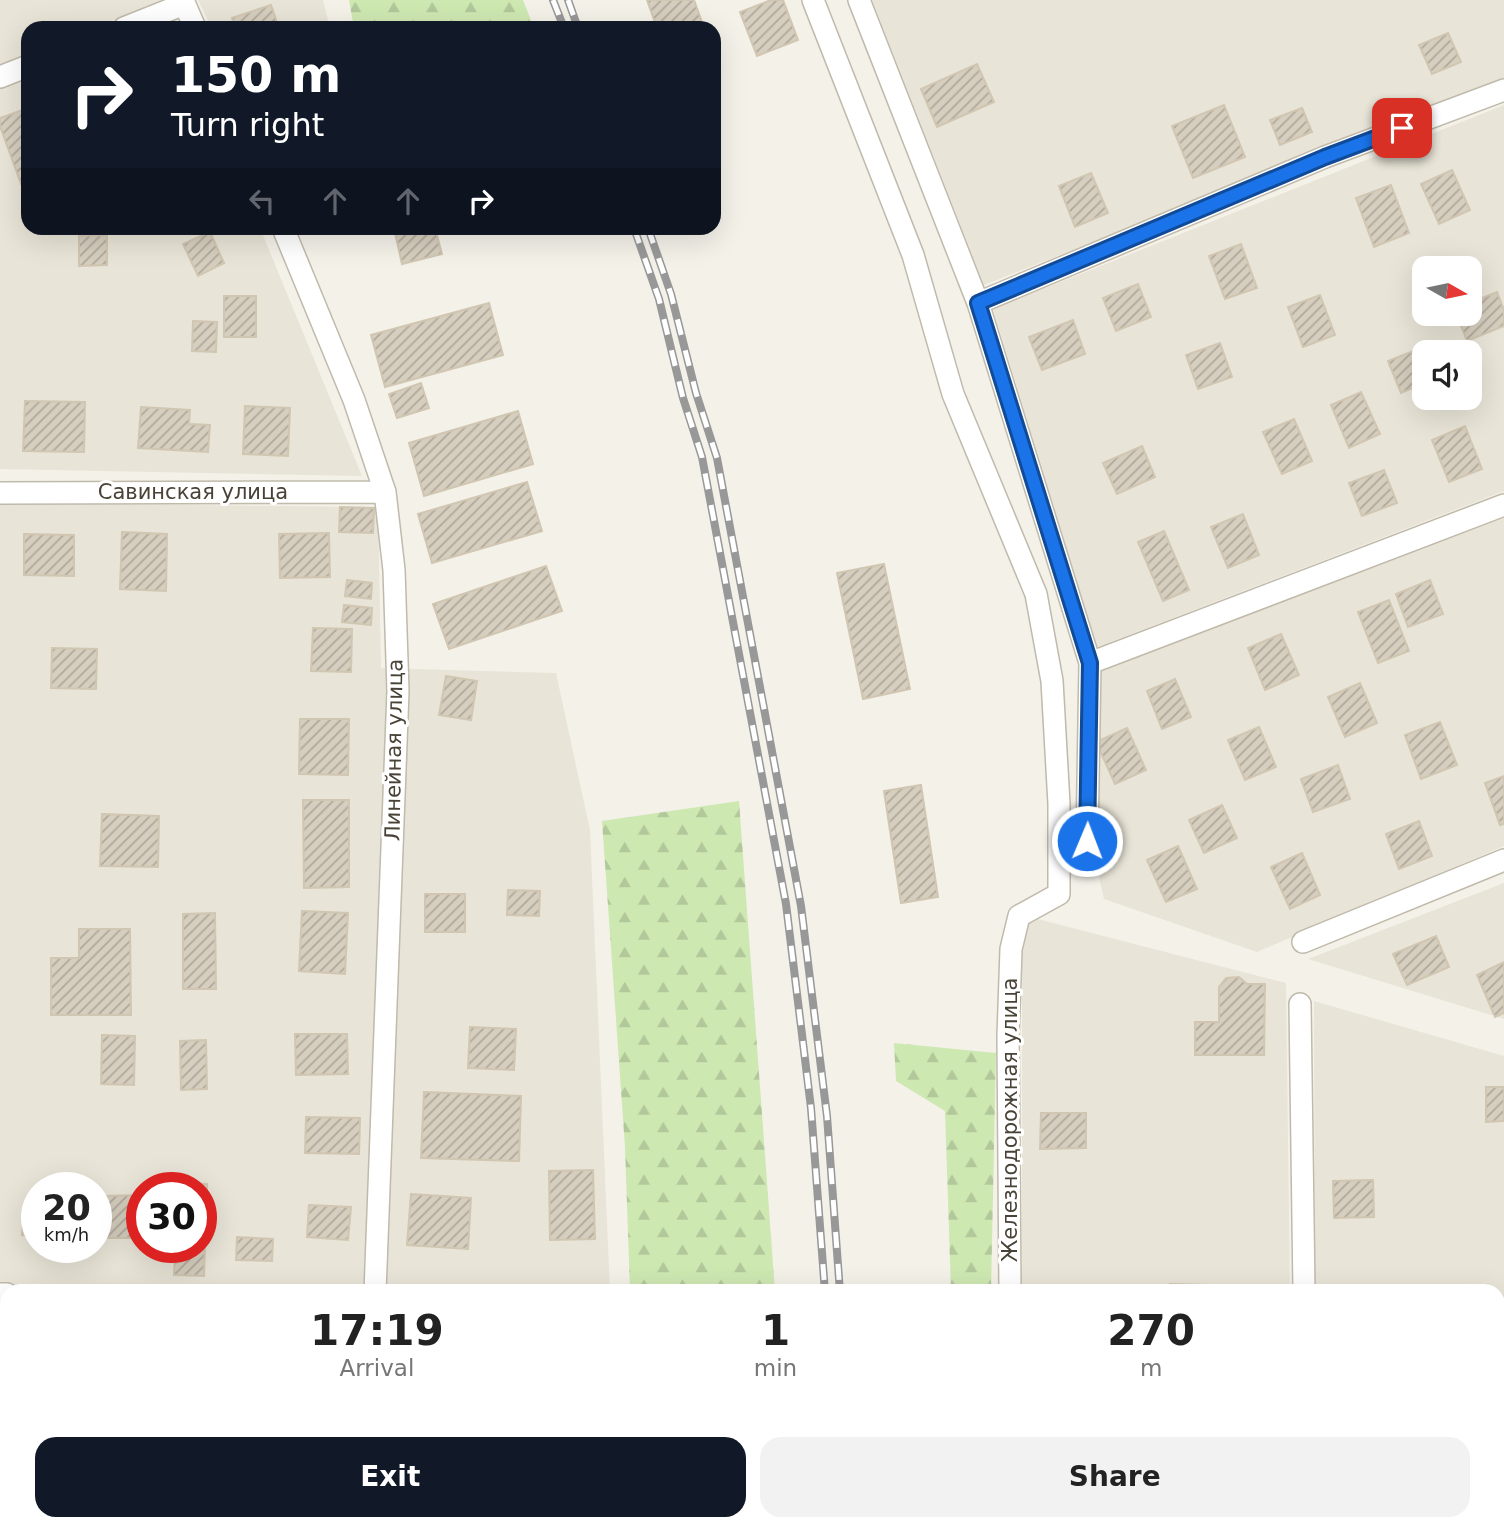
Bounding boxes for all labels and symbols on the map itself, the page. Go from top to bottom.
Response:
pin [1372,98,1432,158]
north arrow [1412,256,1482,326]
street label: Савинская улица [98,480,288,504]
street label: Линейная улица [380,659,408,841]
position arrow [1050,804,1124,878]
street label: Железнодорожная улица [998,978,1022,1262]
speed limit sign: 30 [126,1172,217,1263]

